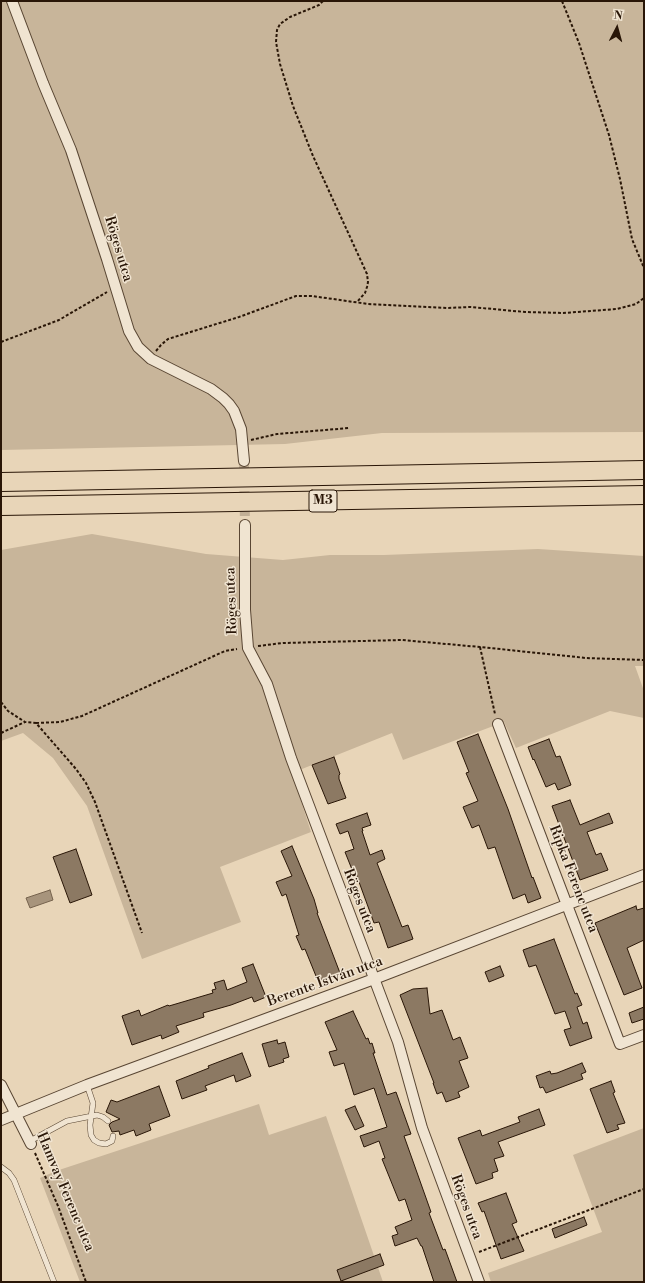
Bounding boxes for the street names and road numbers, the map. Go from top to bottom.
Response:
street label: Röges utca [100,214,136,284]
road number: M3 [309,490,337,512]
street label: Röges utca [222,567,242,635]
street label: Ripka Ferenc utca [545,823,601,935]
street label: Röges utca [339,866,379,936]
street label: Berente István utca [265,953,385,1011]
street label: Hamvay Ferenc utca [32,1130,98,1254]
street label: Röges utca [447,1172,485,1242]

